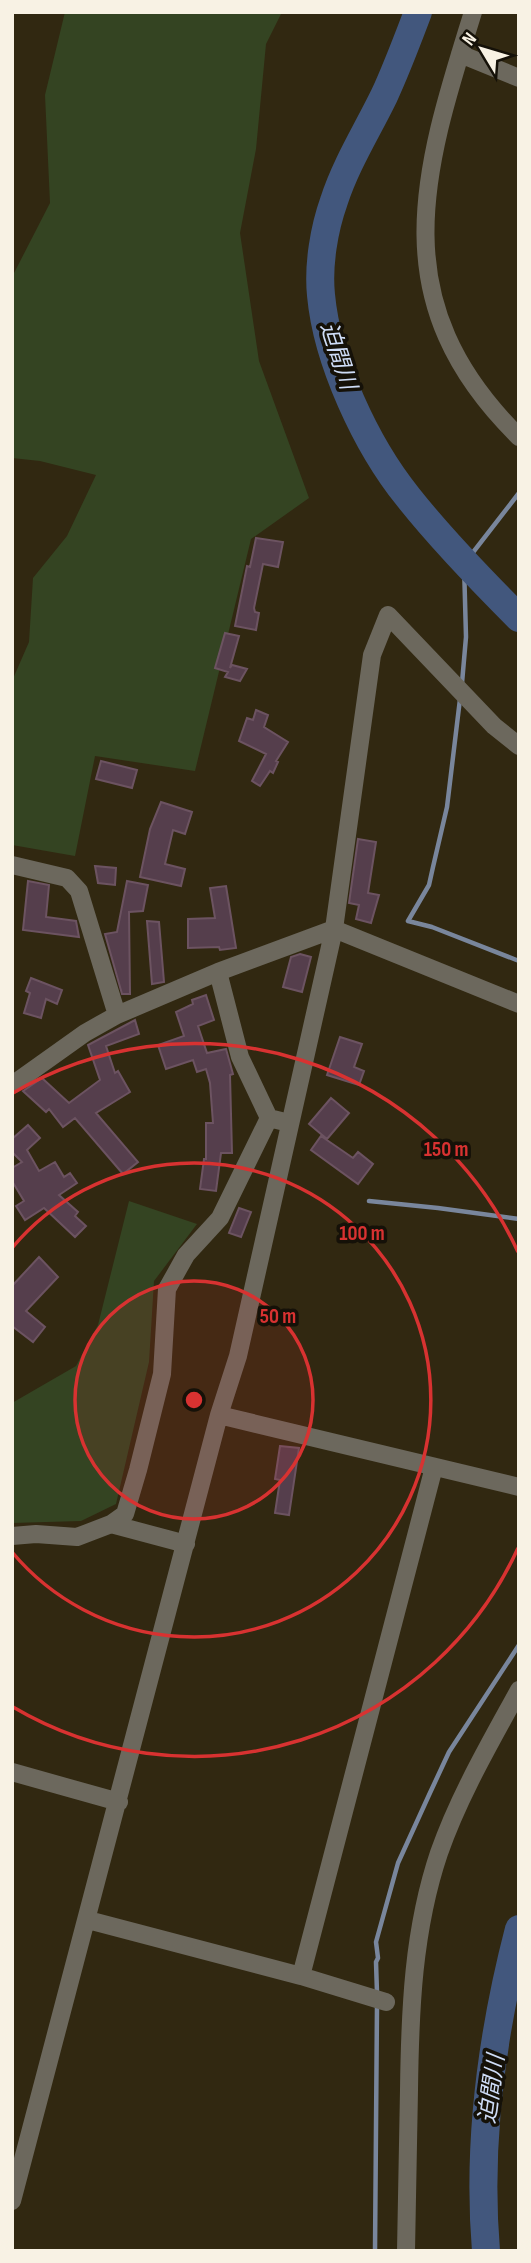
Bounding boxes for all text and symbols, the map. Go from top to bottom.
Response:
north arrow [447,14,517,84]
text: N [458,28,482,51]
water label: 迫間川 [314,319,363,396]
text: 150 m [424,1137,468,1162]
text: 100 m [339,1221,385,1246]
text: 50 m [260,1304,296,1329]
centre of rings [182,1388,206,1412]
water label: 迫間川 [473,2050,511,2125]

